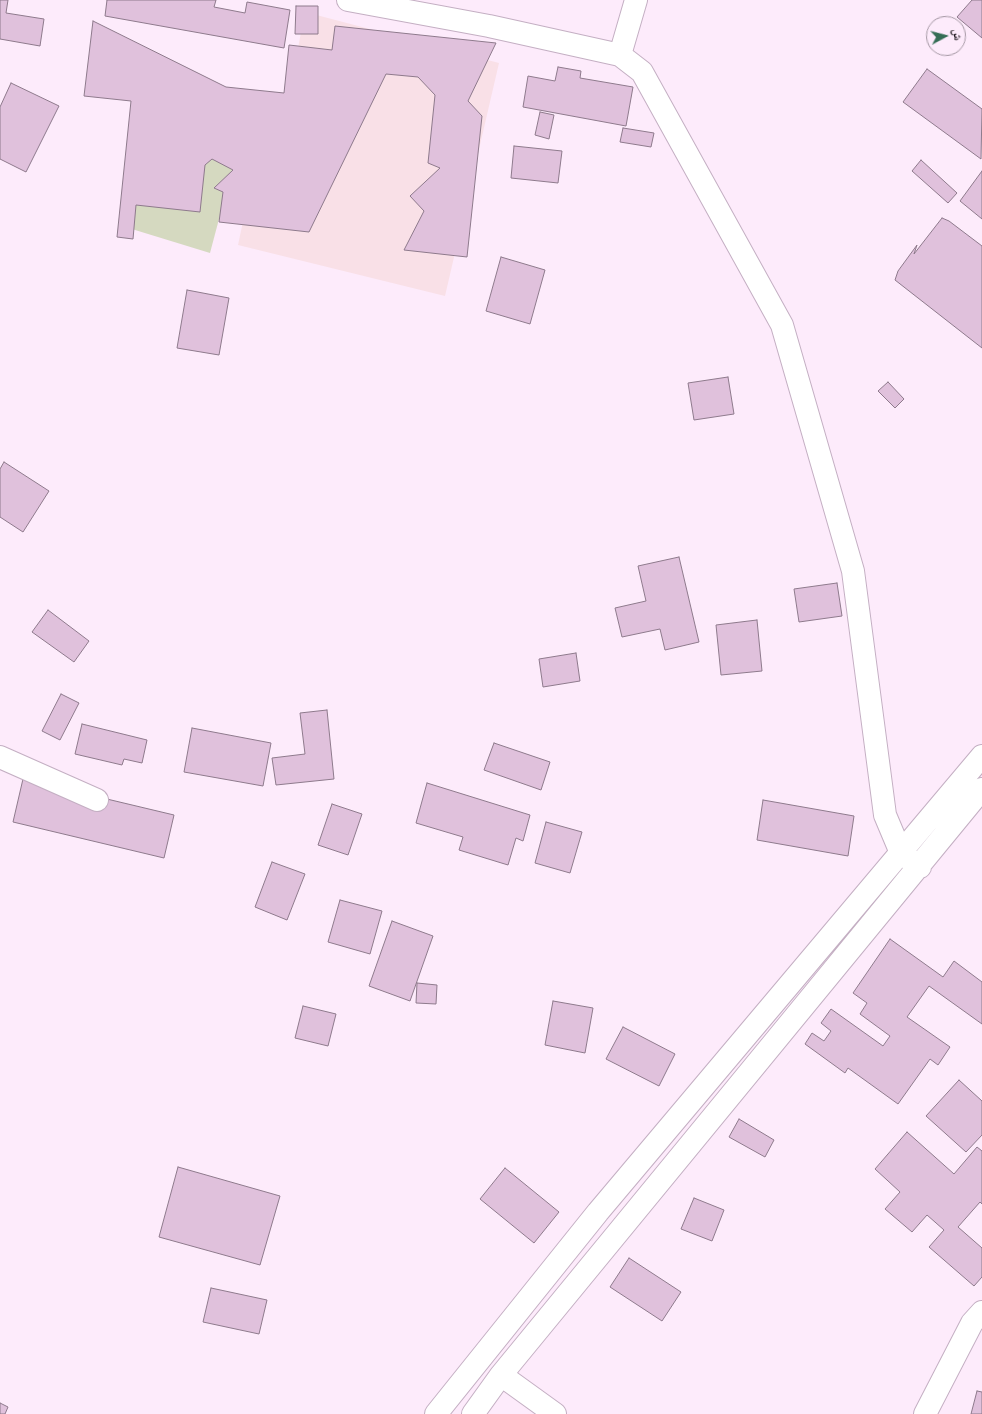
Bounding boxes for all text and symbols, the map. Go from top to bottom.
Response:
north arrow [926,16,966,56]
text: ش [950,28,965,41]

